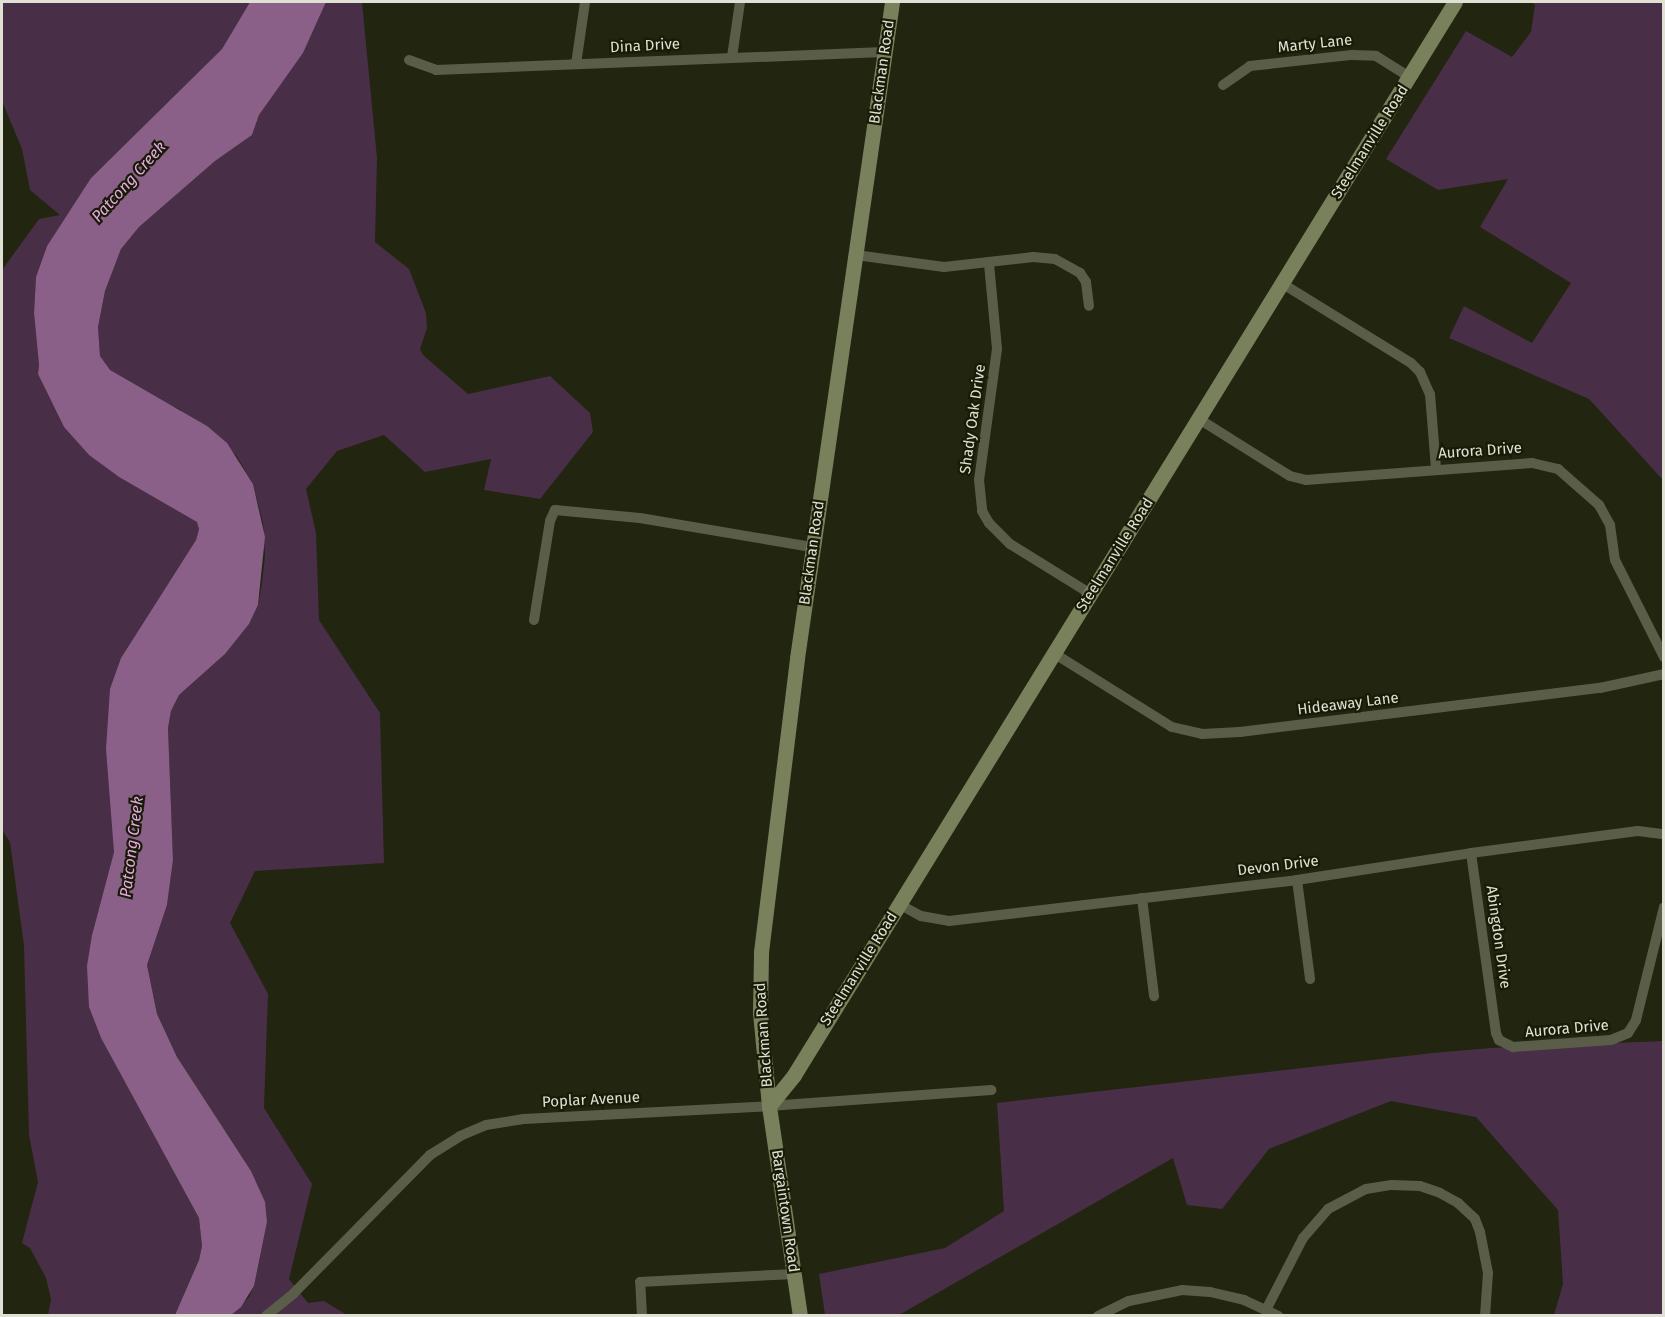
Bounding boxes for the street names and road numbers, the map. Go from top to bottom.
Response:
street label: Blackman Road [866,19,898,125]
street label: Marty Lane [1277,31,1353,57]
street label: Dina Drive [610,35,680,57]
street label: Steelmanville Road [1328,82,1412,202]
street label: Shady Oak Drive [956,363,990,475]
street label: Aurora Drive [1437,439,1523,463]
street label: Steelmanville Road [1073,495,1157,615]
street label: Blackman Road [796,500,828,606]
street label: Hideaway Lane [1296,689,1400,719]
street label: Devon Drive [1236,852,1320,880]
street label: Abingdon Drive [1482,884,1514,990]
street label: Steelmanville Road [817,909,901,1029]
street label: Blackman Road [751,982,777,1088]
street label: Aurora Drive [1524,1016,1610,1042]
street label: Poplar Avenue [542,1088,640,1112]
street label: Bargaintown Road [767,1149,803,1273]

